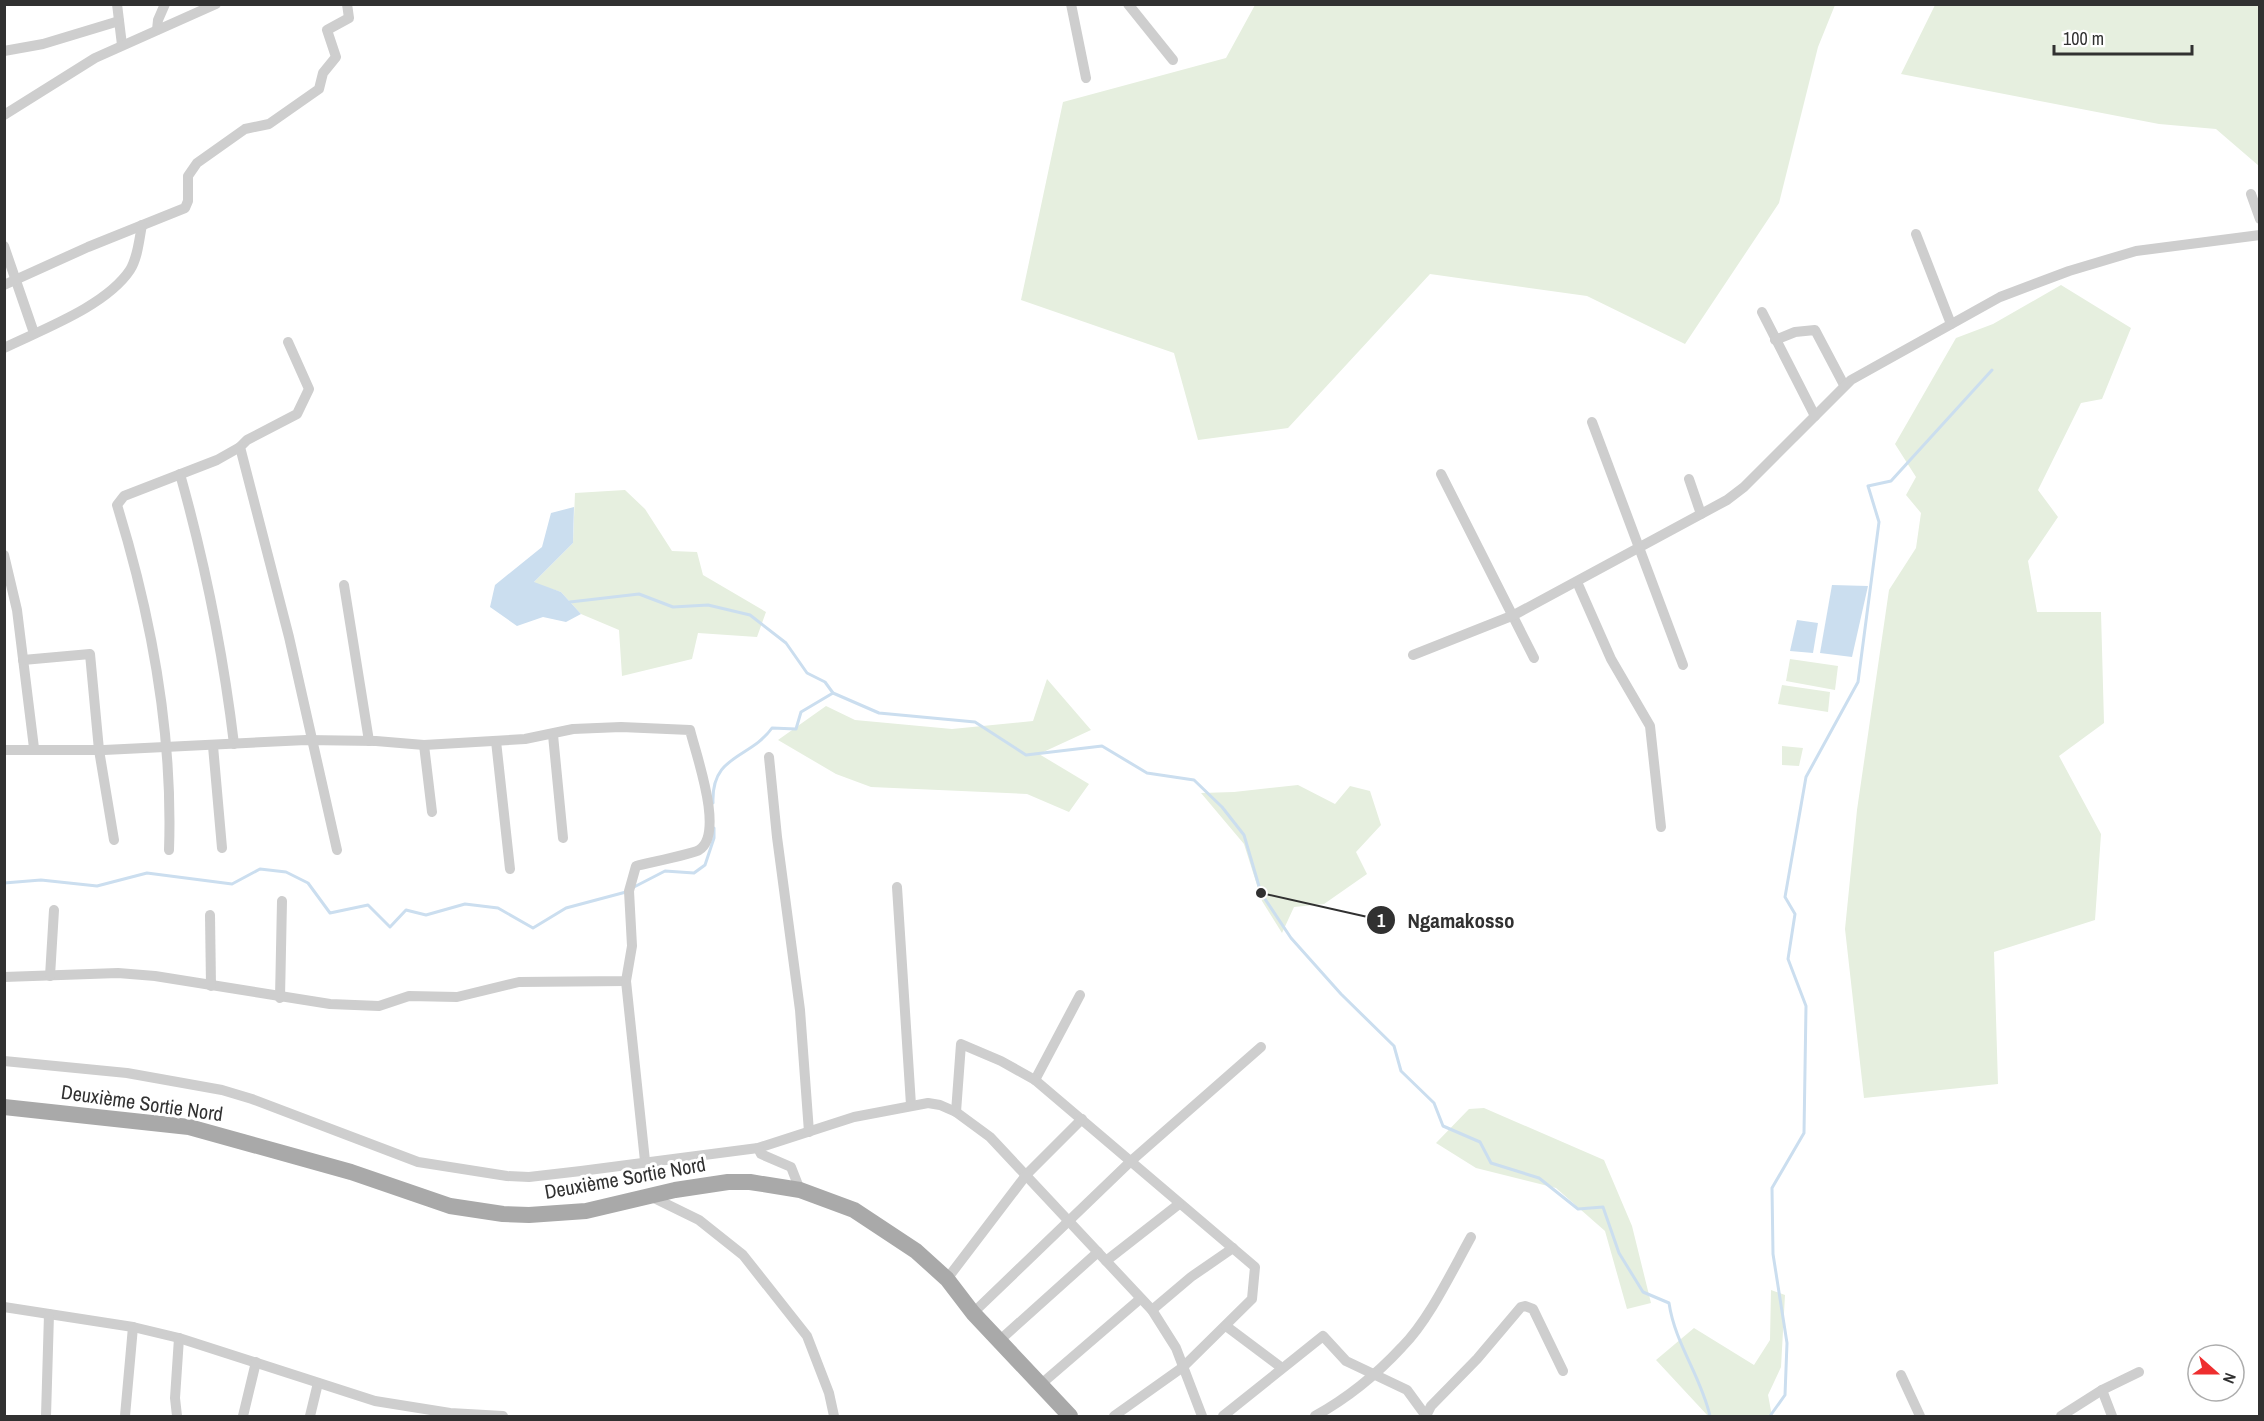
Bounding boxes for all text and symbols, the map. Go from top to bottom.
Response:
scale bar [2054,18,2192,56]
text: 100 m [2063,26,2104,51]
callout: Ngamakosso [1366,901,1527,940]
text: Ngamakosso [1407,906,1515,935]
text: 1 [1377,908,1386,933]
street label: Deuxième Sortie Nord [59,1078,225,1127]
street label: Deuxième Sortie Nord [542,1150,708,1205]
north arrow [2186,1343,2246,1403]
text: N [2218,1370,2242,1387]

